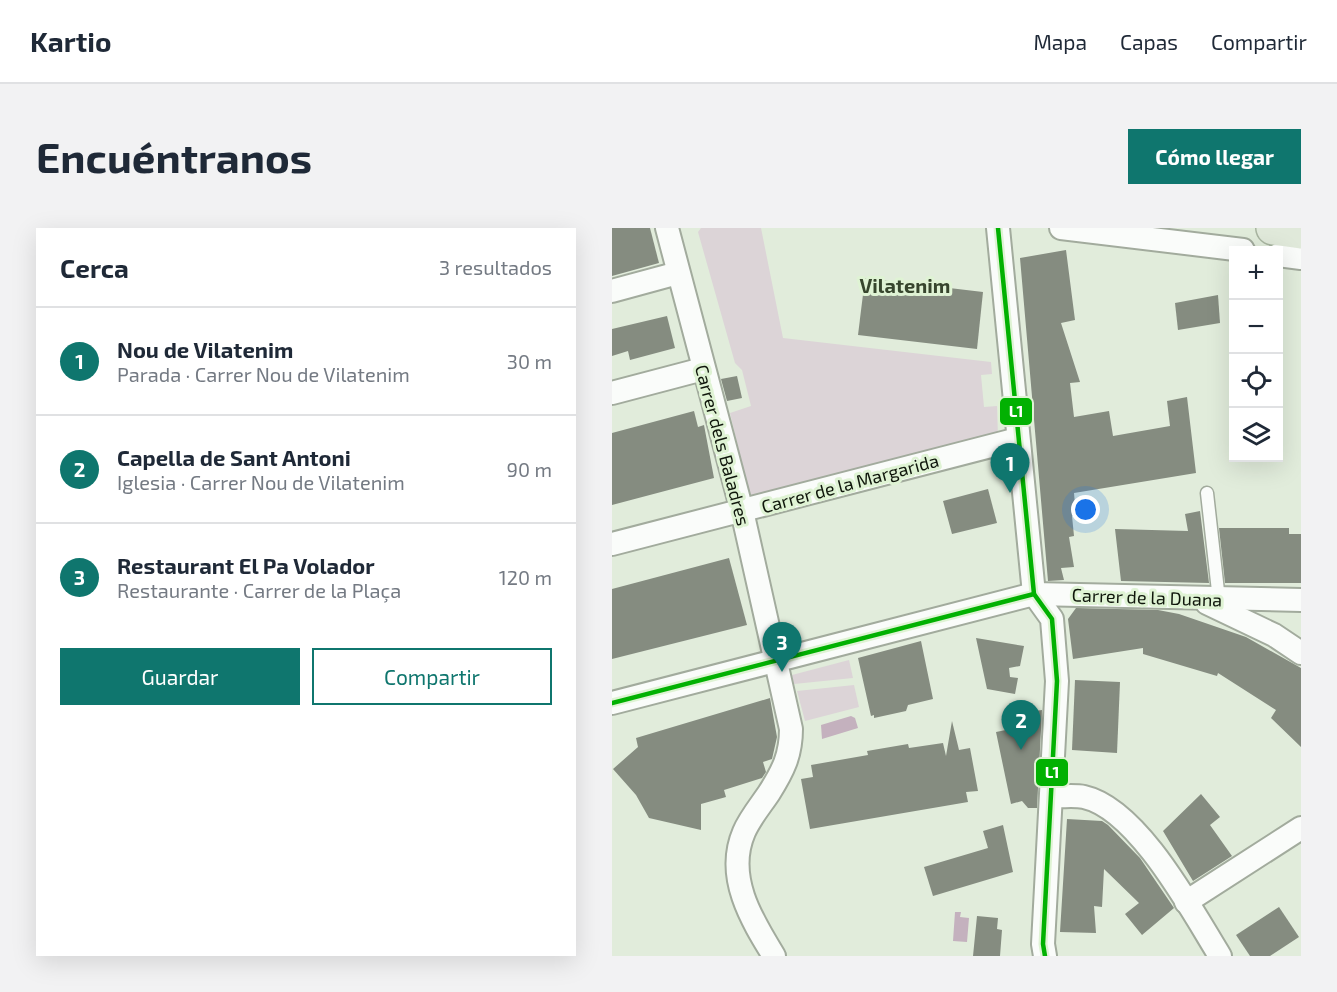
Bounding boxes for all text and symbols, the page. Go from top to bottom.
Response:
text: Kartio [30,24,111,58]
text: Mapa [1033,29,1087,54]
text: Capas [1120,29,1178,54]
text: Compartir [1211,29,1307,54]
button: Cómo llegar [1128,129,1301,184]
text: Encuéntranos [36,131,312,181]
map controls [1229,246,1283,462]
button: + [1229,246,1283,300]
text: Cerca [60,252,129,283]
text: 3 resultados [439,255,552,279]
district label: Vilatenim [860,273,950,297]
button: − [1229,300,1283,354]
text: Nou de Vilatenim [117,336,293,362]
text: 1 [75,349,84,373]
text: 30 m [507,349,552,373]
button: locate [1229,354,1283,408]
text: Parada · Carrer Nou de Vilatenim [117,362,410,386]
street label: Carrer dels Baladres [691,362,755,528]
line badge: L1 [999,397,1033,426]
text: L1 [1009,401,1023,420]
button: layers [1229,408,1283,462]
text: Capella de Sant Antoni [117,444,351,470]
pin: 1 [990,444,1030,493]
street label: Carrer de la Margarida [759,449,941,517]
text: 2 [74,457,85,481]
text: 90 m [507,457,552,481]
text: Iglesia · Carrer Nou de Vilatenim [117,470,405,494]
your location [1071,495,1100,524]
text: Restaurant El Pa Volador [117,552,375,578]
text: 3 [74,565,85,589]
text: 120 m [499,565,552,589]
text: Restaurante · Carrer de la Plaça [117,578,401,602]
street label: Carrer de la Duana [1071,583,1223,611]
pin: 3 [762,622,802,672]
button: Guardar [60,648,300,705]
button: Compartir [312,648,552,705]
pin: 2 [1002,700,1040,750]
line badge: L1 [1035,758,1069,787]
text: L1 [1045,762,1059,781]

